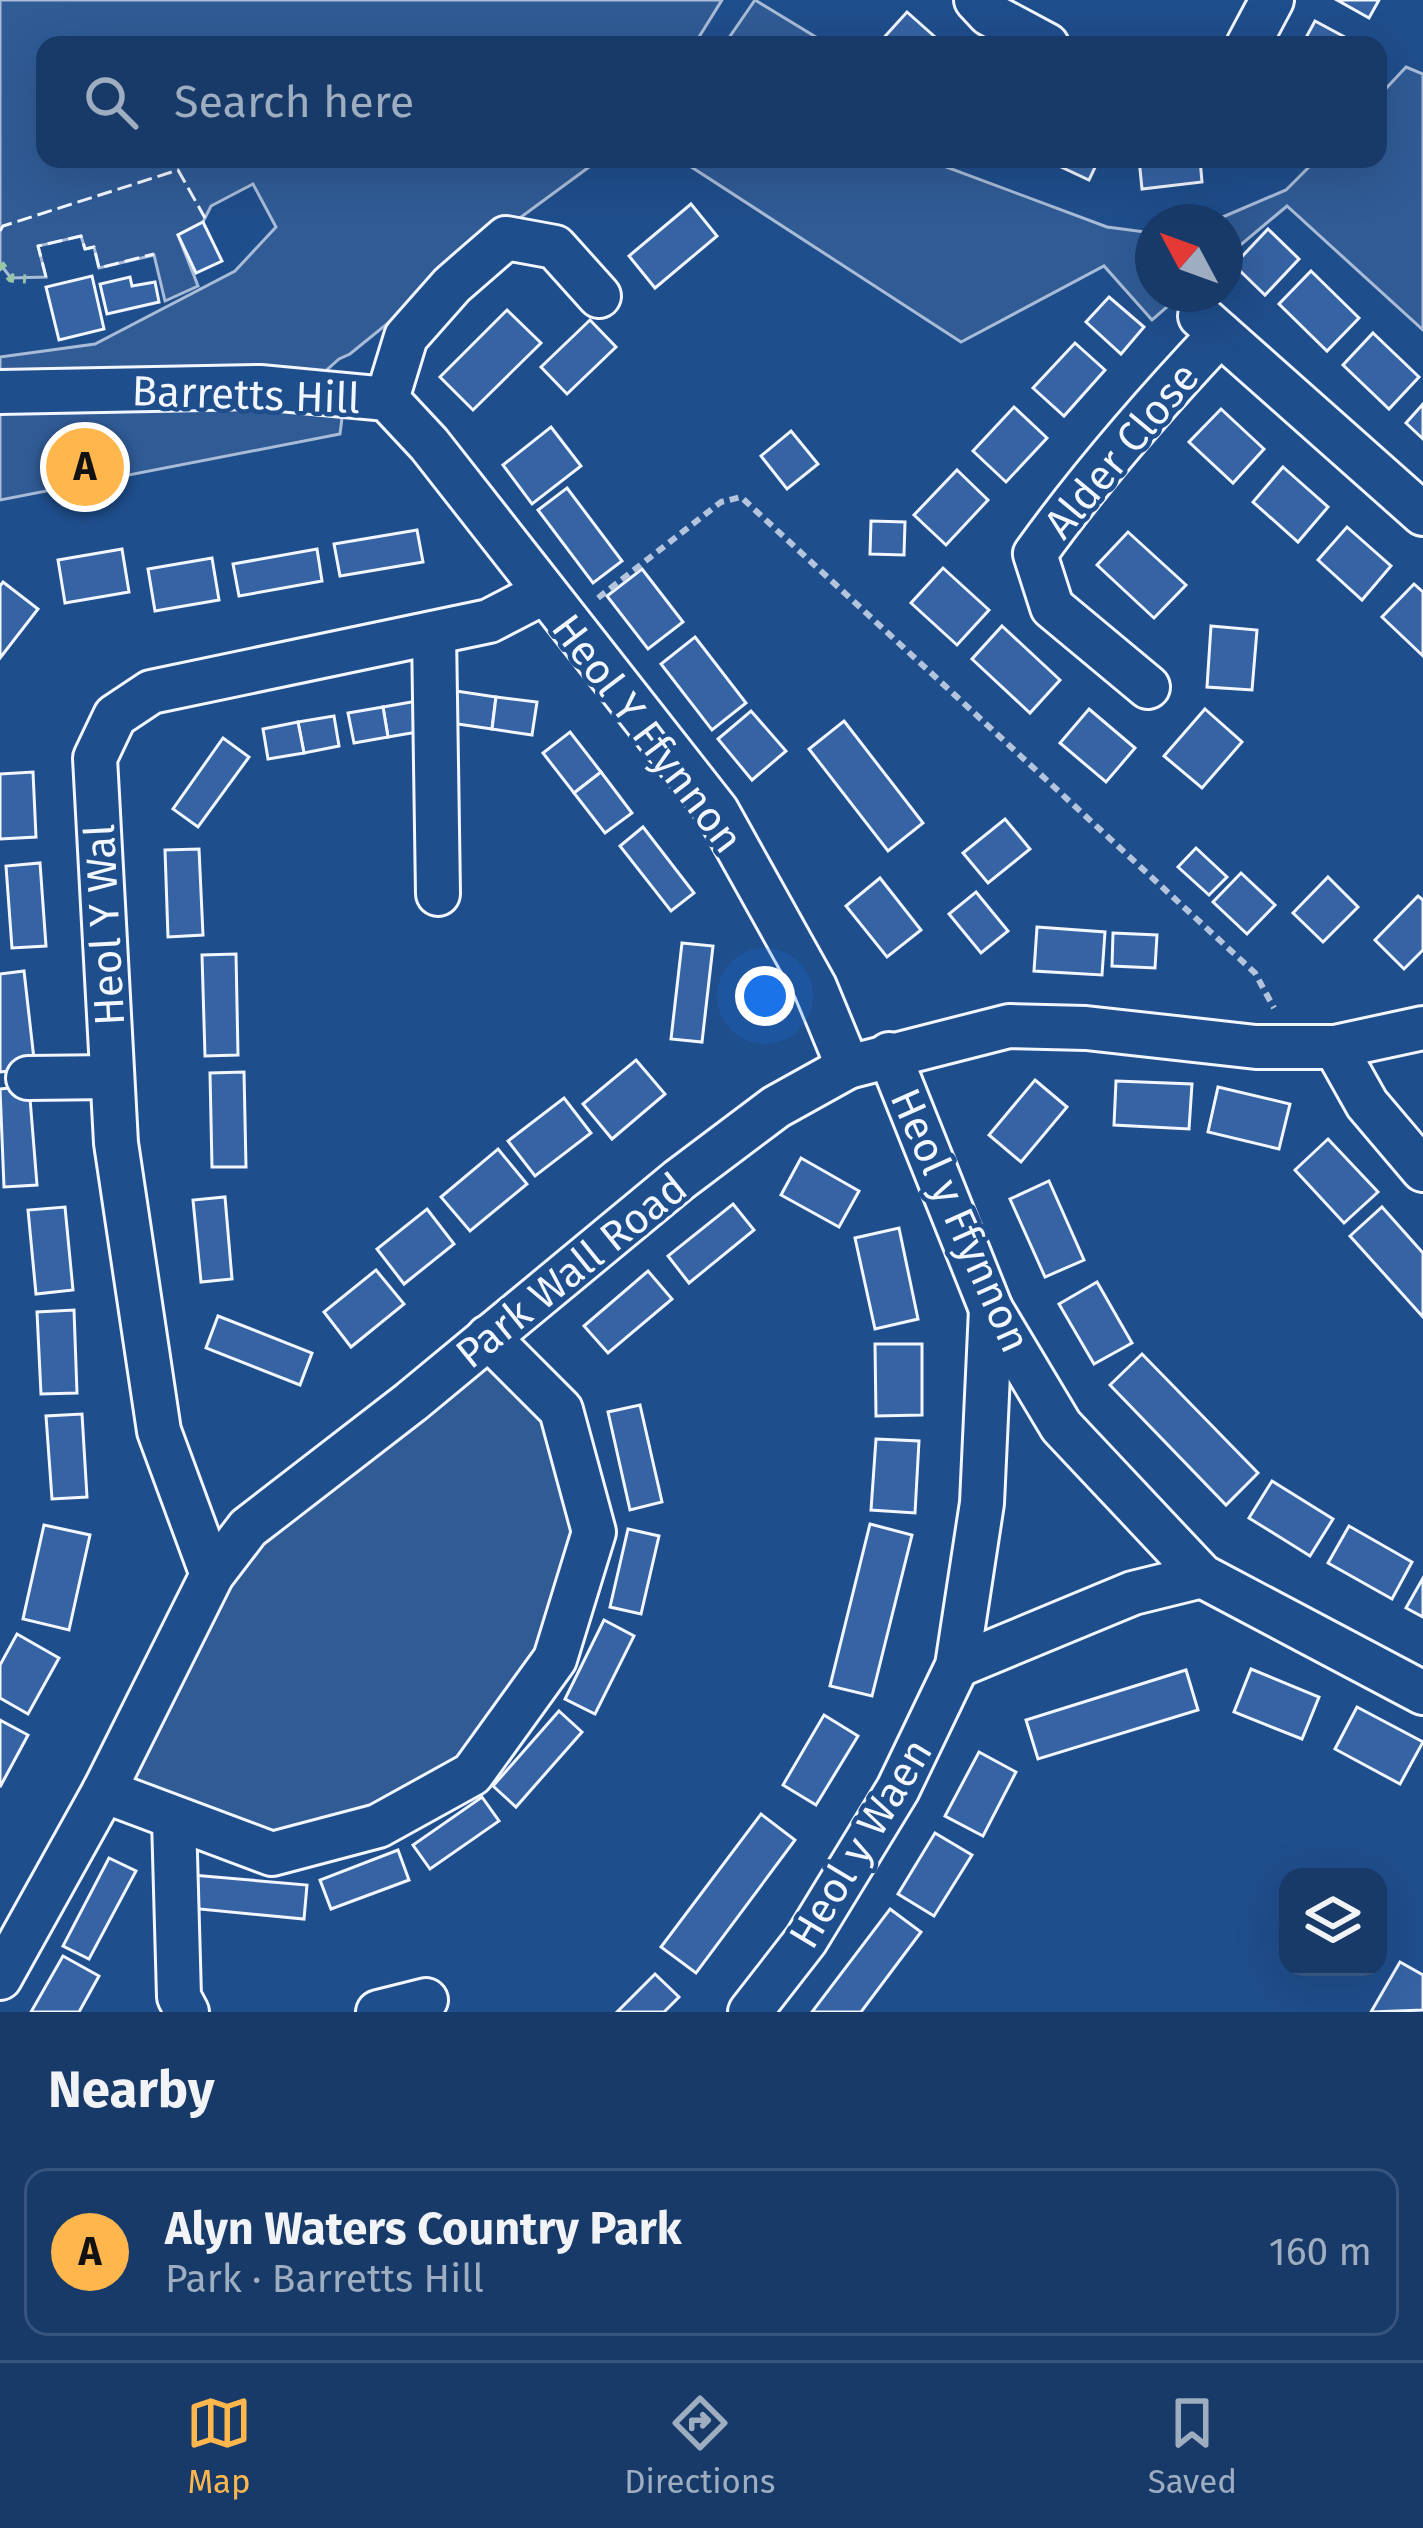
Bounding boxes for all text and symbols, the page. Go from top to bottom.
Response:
search box [36,36,1387,168]
icon: search [78,69,144,135]
text: Search here [174,75,414,129]
north arrow [1135,204,1243,312]
street label: Alder Close [1034,353,1210,549]
street label: Barretts Hill [131,366,361,424]
pin: A [46,422,124,512]
street label: Heol Y Ffynnon [541,604,753,863]
street label: Heol Y Wal [75,823,135,1027]
your location [735,966,795,1026]
street label: Heol y Ffynnon [880,1081,1041,1360]
street label: Park Wall Road [446,1163,697,1379]
street label: Heol y Waen [779,1730,943,1957]
map controls [1279,1868,1387,1976]
button: layers [1279,1868,1387,1976]
text: Nearby [48,2059,214,2121]
text: Alyn Waters Country Park [165,2202,682,2256]
text: A [78,2229,102,2275]
text: 160 m [1269,2229,1372,2275]
text: Park · Barretts Hill [165,2256,484,2302]
tab: Map [186,2390,252,2502]
tab: Directions [624,2390,776,2502]
tab: Saved [1148,2390,1237,2502]

